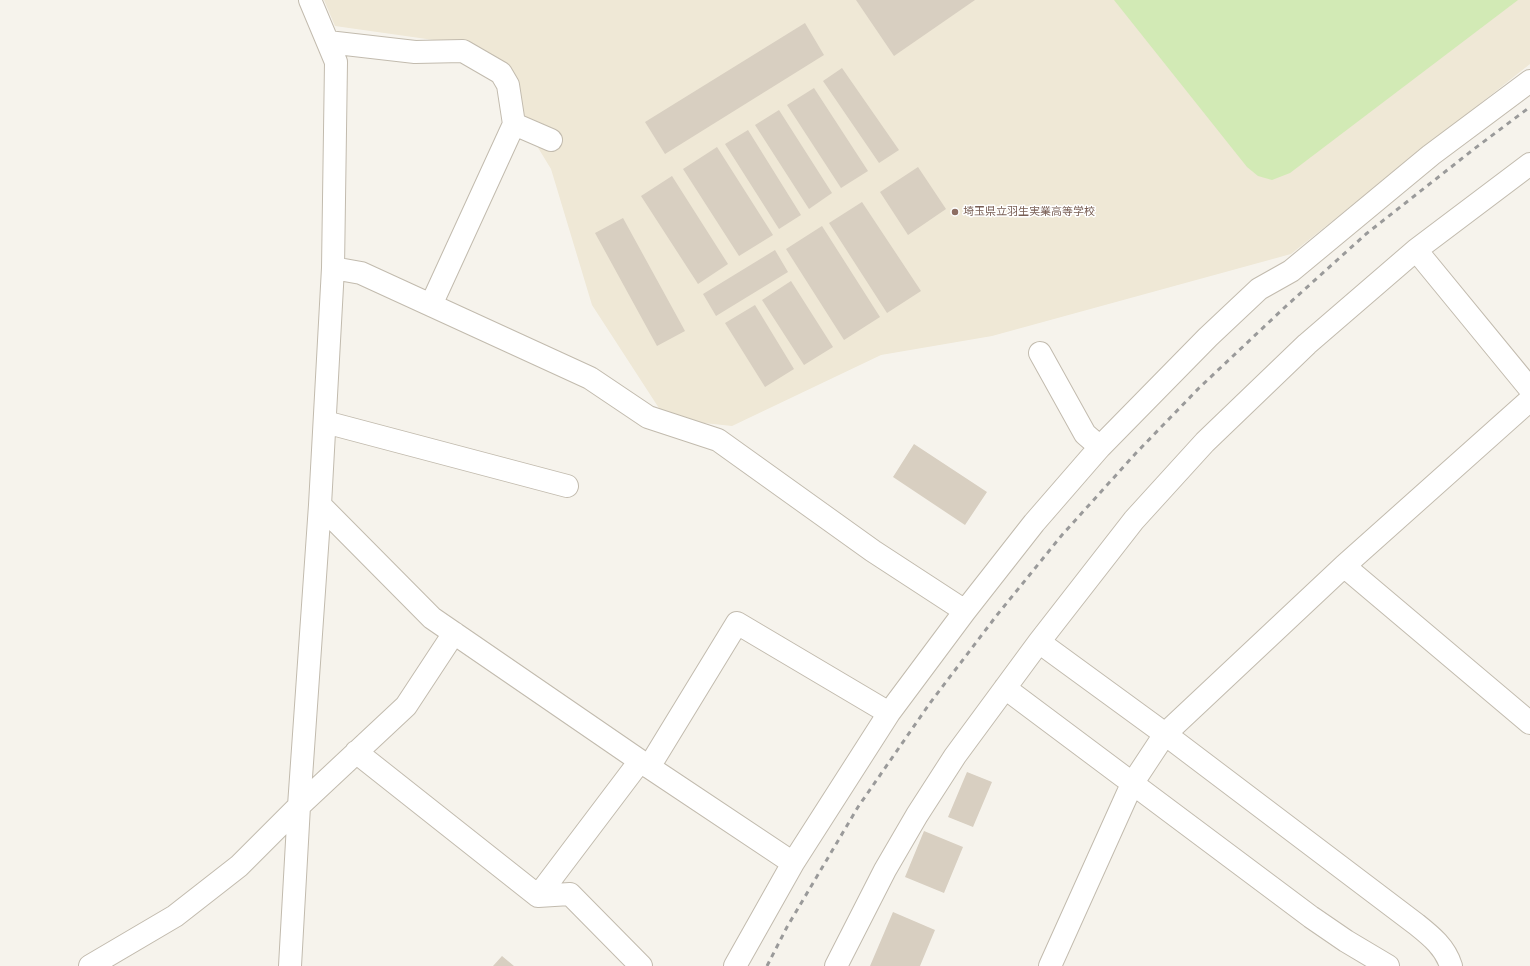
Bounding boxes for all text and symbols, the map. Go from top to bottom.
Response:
place label: 埼玉県立羽生実業高等学校 [963,205,1095,219]
marker: 埼玉県立羽生実業高等学校 [950,207,960,217]

